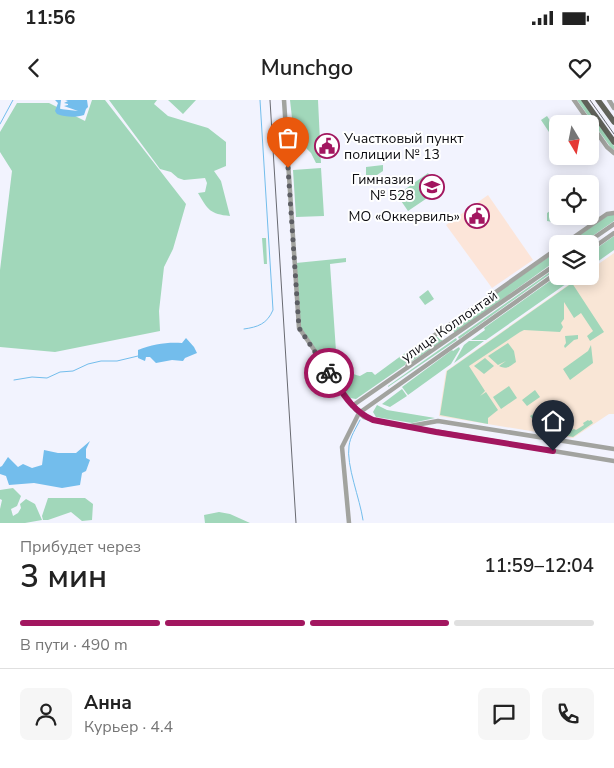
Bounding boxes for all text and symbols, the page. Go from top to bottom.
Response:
text: 11:56 [25,5,75,31]
text: Munchgo [261,53,353,83]
icon: back [20,54,48,82]
icon: heart [566,54,594,82]
north arrow [549,115,599,165]
map controls [549,115,599,285]
pin [267,117,309,168]
icon: bag [274,124,302,152]
place label: Участковый пункт полиции № 13 [343,129,464,164]
public building icon: Участковый пункт полиции № 13 [314,133,340,159]
place label: Гимназия № 528 [352,170,414,205]
school or university icon: Гимназия № 528 [419,174,445,200]
button: locate [549,175,599,225]
public building icon: МО «Оккервиль» [464,203,490,229]
place label: МО «Оккервиль» [349,207,460,226]
button: layers [549,235,599,285]
street label: улица Коллонтай [397,286,501,367]
courier [304,348,354,398]
icon: bike [315,359,343,387]
pin [532,400,574,451]
icon: home [539,407,567,435]
text: Прибудет через [20,536,141,558]
text: 11:59–12:04 [484,553,594,579]
text: 3 мин [20,555,107,598]
text: В пути · 490 m [20,634,128,656]
button: person [20,688,72,740]
button: chat [478,688,530,740]
button: phone [542,688,594,740]
text: Анна [84,690,132,716]
text: Курьер · 4.4 [84,716,173,738]

